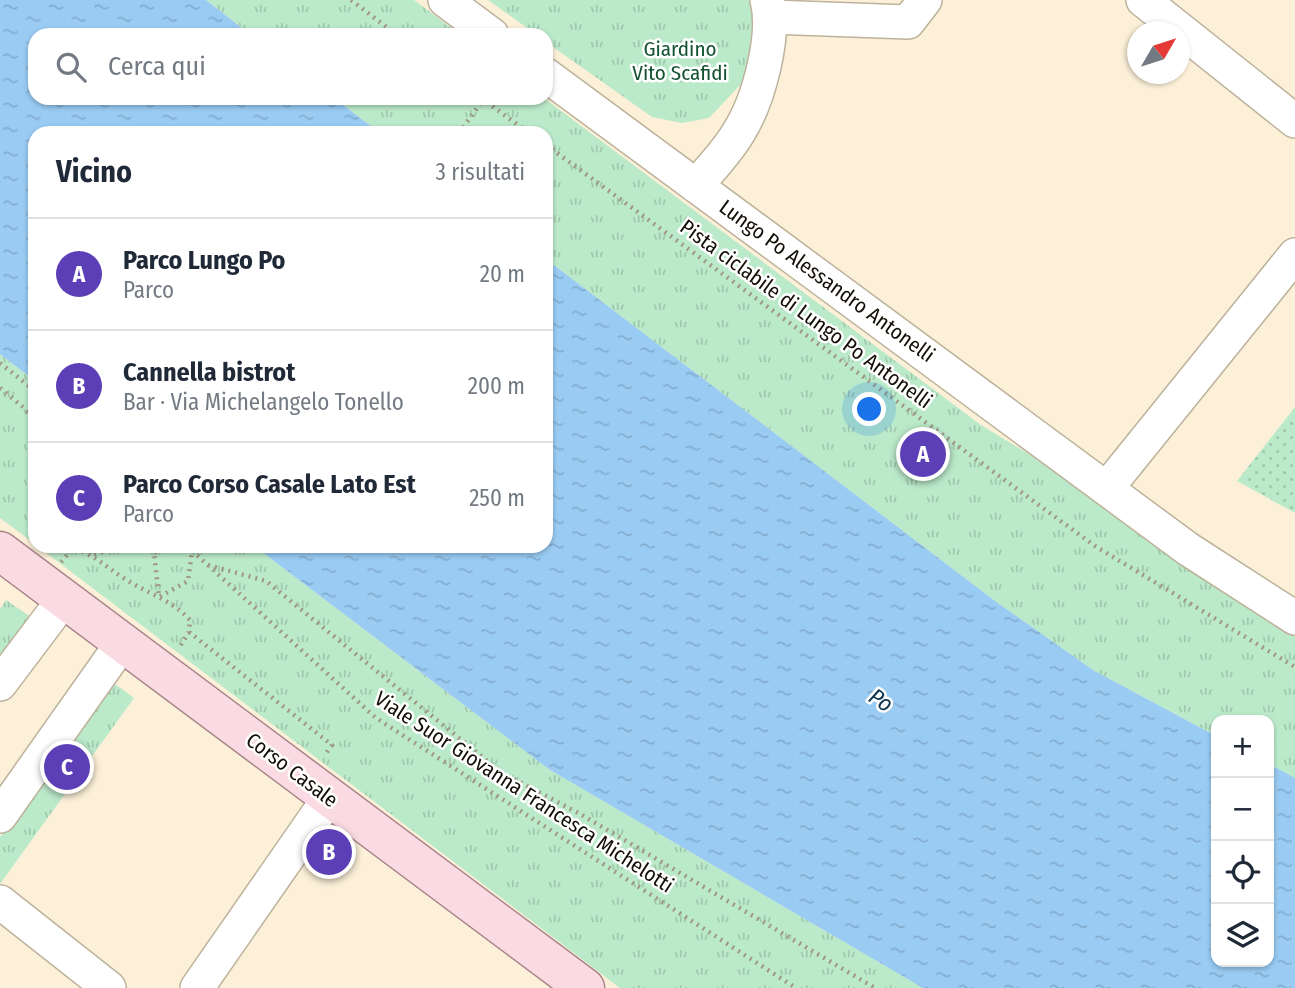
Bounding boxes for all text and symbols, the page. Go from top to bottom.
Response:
north arrow [1127,21,1190,84]
search box [28,28,553,105]
park label: Giardino Vito Scafidi [632,36,728,86]
icon: search [52,48,90,86]
text: Cerca qui [108,51,206,82]
text: Vicino [56,154,132,190]
text: 3 risultati [436,158,525,186]
street label: Lungo Po Alessandro Antonelli [714,194,940,368]
street label: Pista ciclabile di Lungo Po Antonelli [675,214,937,414]
text: Parco Lungo Po [123,245,285,276]
text: A [73,260,85,288]
text: 20 m [480,260,525,288]
text: Parco [123,276,174,304]
text: Cannella bistrot [123,357,295,388]
text: B [73,372,85,400]
text: 200 m [468,372,525,400]
text: Bar · Via Michelangelo Tonello [123,388,404,416]
your location [852,392,886,426]
pin: A [900,428,946,480]
text: Parco Corso Casale Lato Est [123,469,416,500]
text: C [73,484,85,512]
text: 250 m [469,484,525,512]
text: Parco [123,500,174,528]
water label: Po [864,682,898,718]
street label: Viale Suor Giovanna Francesca Michelotti [370,685,678,899]
map controls [1211,715,1274,967]
button: + [1211,715,1274,778]
street label: Corso Casale [241,727,343,813]
pin: C [44,741,90,793]
button: − [1211,778,1274,841]
pin: B [306,826,352,878]
button: locate [1211,841,1274,904]
button: layers [1211,904,1274,967]

